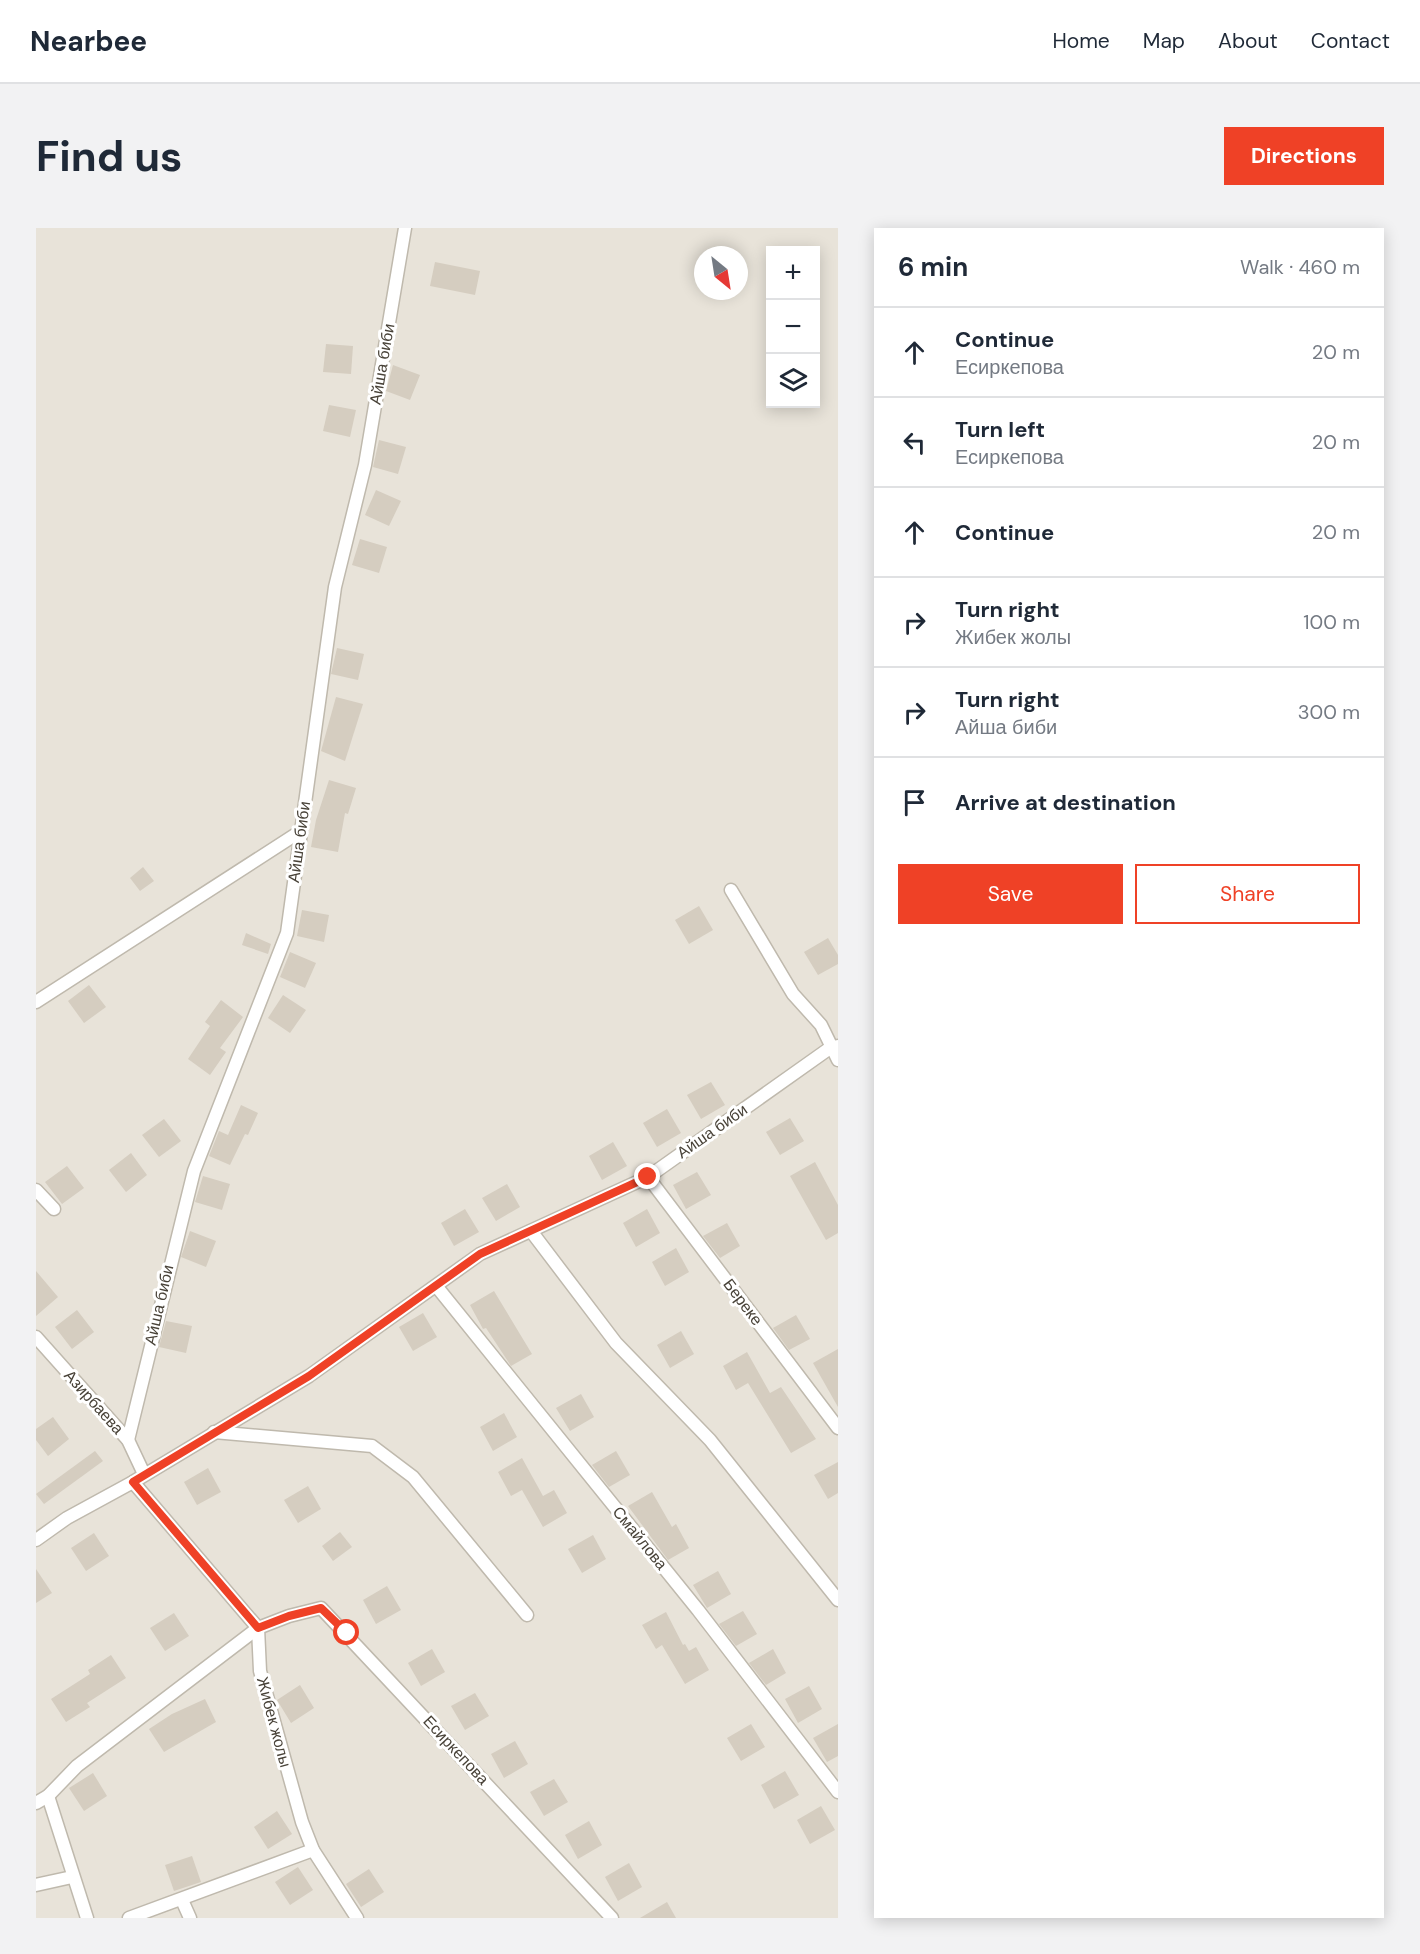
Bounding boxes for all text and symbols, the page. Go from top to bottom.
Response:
text: Nearbee [30,23,147,60]
text: Home [1052,27,1110,55]
text: Map [1143,27,1185,55]
text: About [1218,27,1278,55]
text: Contact [1311,27,1390,55]
button: Directions [1224,127,1384,185]
text: Find us [36,129,182,184]
north arrow [694,246,748,300]
map controls [766,246,820,408]
button: + [766,246,820,300]
text: 6 min [898,250,968,284]
text: Walk · 460 m [1240,254,1360,280]
button: − [766,300,820,354]
street label: Айша биби [365,322,399,406]
text: Continue [955,325,1054,354]
icon: ahead [898,336,931,369]
text: 20 m [1312,339,1360,365]
button: layers [766,354,820,408]
text: Есиркепова [955,354,1064,380]
text: Turn left [955,415,1045,444]
icon: left [898,426,931,459]
text: 20 m [1312,429,1360,455]
text: Есиркепова [955,444,1064,470]
icon: ahead [898,516,931,549]
text: Continue [955,518,1054,547]
text: 20 m [1312,519,1360,545]
text: Turn right [955,595,1060,624]
icon: right [898,606,931,639]
text: 100 m [1303,609,1360,635]
text: Жибек жолы [955,624,1071,650]
text: Turn right [955,685,1060,714]
icon: right [898,696,931,729]
text: 300 m [1298,699,1360,725]
text: Айша биби [955,714,1057,740]
icon: arrive [898,786,931,819]
text: Arrive at destination [955,788,1176,817]
street label: Айша биби [283,800,315,884]
button: Save [898,864,1123,924]
button: Share [1135,864,1360,924]
street label: Айша биби [672,1099,752,1163]
route end [634,1163,660,1189]
street label: Айша биби [140,1263,178,1347]
street label: Береке [719,1274,767,1330]
street label: Азирбаева [60,1365,129,1439]
street label: Смайлова [608,1502,672,1574]
route start [333,1619,359,1645]
street label: Жибек жолы [252,1674,296,1770]
street label: Есиркепова [419,1711,493,1789]

